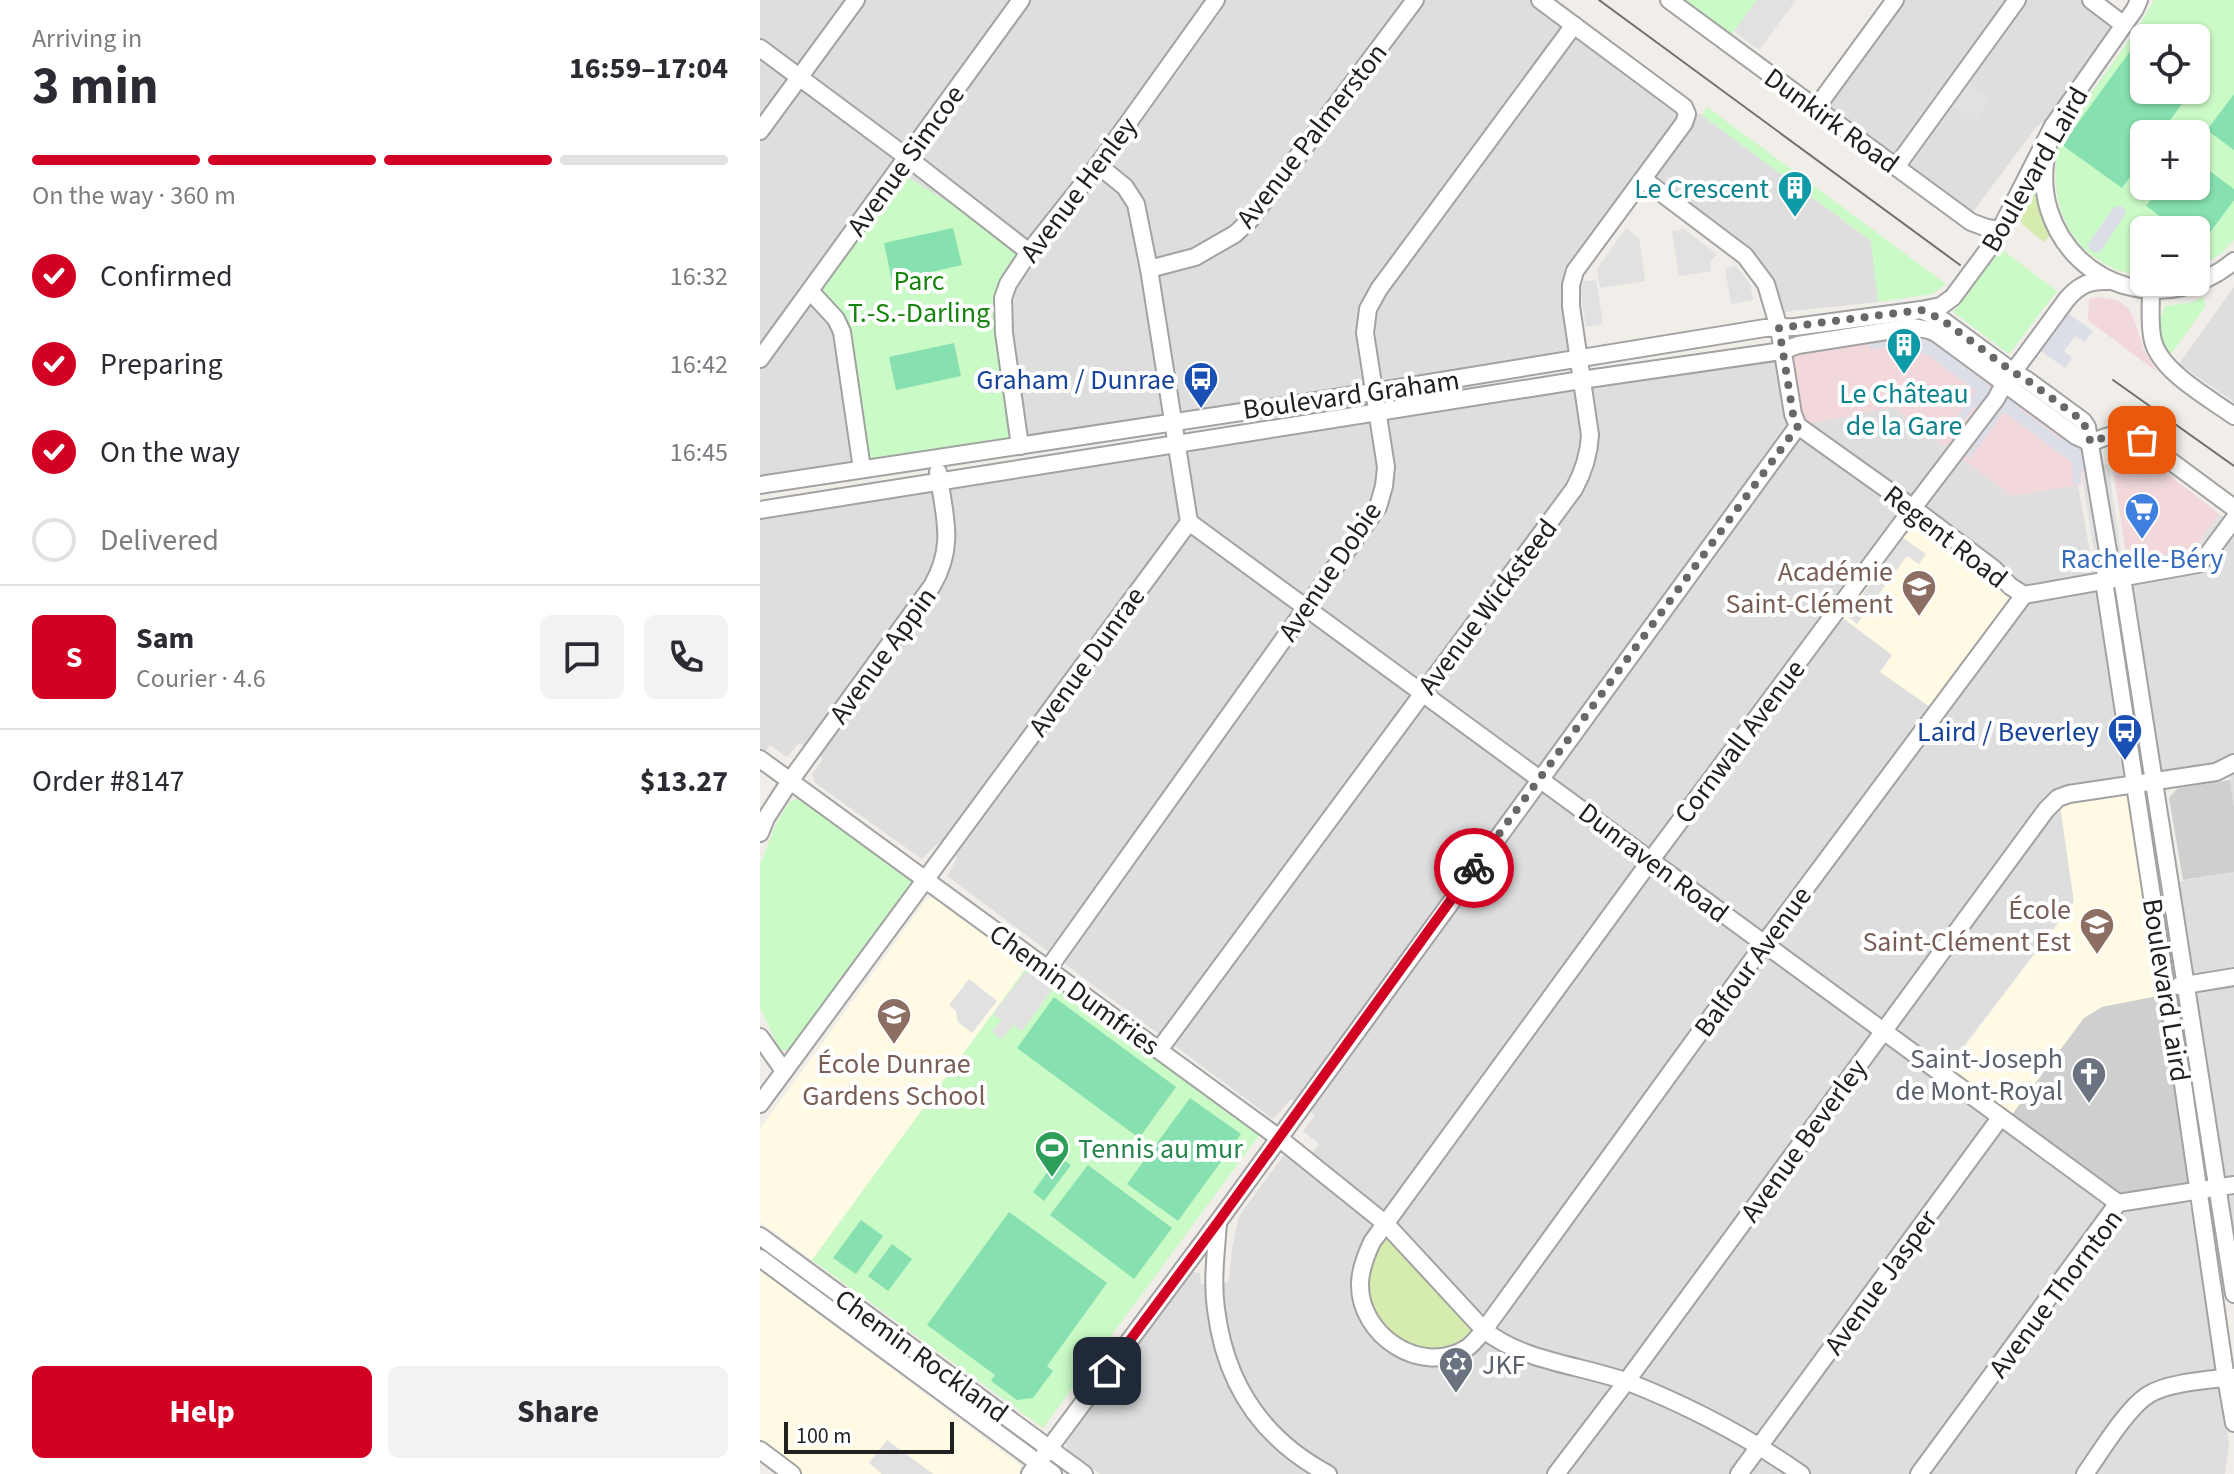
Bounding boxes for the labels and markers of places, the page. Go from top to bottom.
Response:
place label: Le Crescent [1634,169,1770,209]
building icon: Le Crescent [1776,169,1814,219]
building icon: Le Château de la Gare [1885,326,1923,376]
place label: Graham / Dunrae [976,360,1175,400]
bus stop icon: Graham / Dunrae [1182,360,1220,410]
place label: Le Château de la Gare [1839,374,1969,446]
pin [2108,406,2176,474]
supermarket icon: Rachelle-Béry [2123,491,2161,541]
place label: Rachelle-Béry [2061,539,2223,579]
place label: Académie Saint-Clément [1725,552,1894,624]
school or university icon: Académie Saint-Clément [1900,568,1938,618]
place label: Laird / Beverley [1917,712,2099,752]
bus stop icon: Laird / Beverley [2106,712,2144,762]
place label: École Saint-Clément Est [1862,890,2072,962]
school or university icon: École Saint-Clément Est [2078,906,2116,956]
school or university icon: École Dunrae Gardens School [875,996,913,1046]
place label: Saint-Joseph de Mont-Royal [1895,1039,2063,1111]
place label: École Dunrae Gardens School [802,1044,986,1116]
church icon: Saint-Joseph de Mont-Royal [2070,1055,2108,1105]
sports icon: Tennis au mur [1033,1129,1071,1179]
place label: Tennis au mur [1078,1129,1243,1169]
pin [1073,1337,1141,1405]
synagogue icon: JKF [1437,1345,1475,1395]
place label: JKF [1482,1345,1526,1385]

